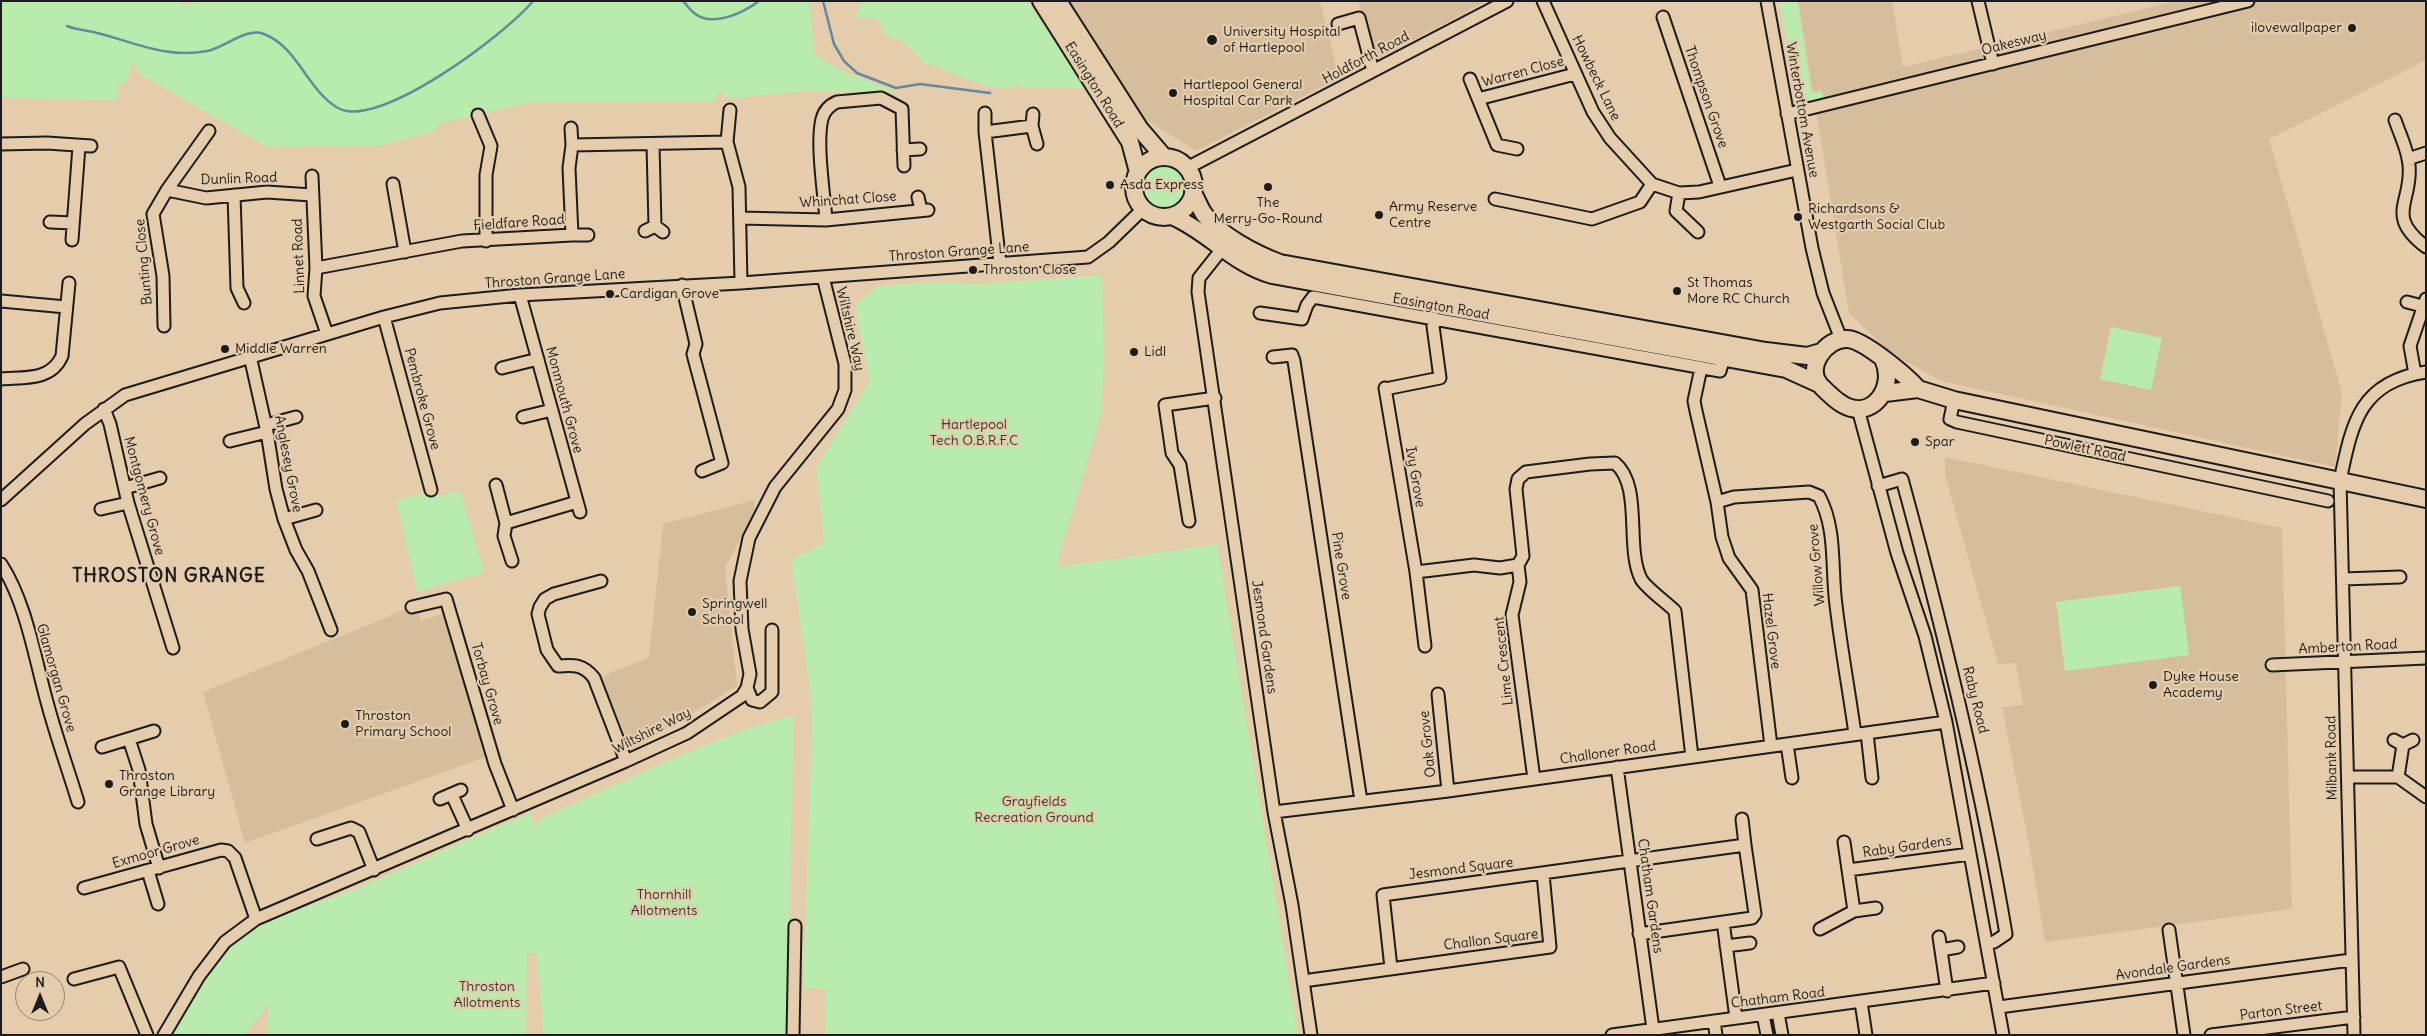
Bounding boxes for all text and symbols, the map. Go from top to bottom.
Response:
place label: ilovewallpaper [2251,20,2342,36]
marker: ilovewallpaper [2346,22,2358,34]
place label: University Hospital of Hartlepool [1223,24,1340,56]
street label: Oakesway [1980,27,2048,59]
street label: Holdforth Road [1320,28,1412,88]
marker: University Hospital of Hartlepool [1205,33,1219,47]
street label: Howbeck Lane [1568,33,1624,123]
street label: Easington Road [1061,39,1127,131]
street label: Winterbottom Avenue [1782,41,1822,179]
street label: Thompson Grove [1681,44,1731,150]
street label: Warren Close [1480,53,1566,91]
place label: Hartlepool General Hospital Car Park [1183,77,1302,110]
marker: Hartlepool General Hospital Car Park [1167,87,1179,99]
street label: Dunlin Road [200,169,278,189]
place label: Asda Express [1120,177,1203,193]
marker: Asda Express [1104,179,1116,191]
marker: The Merry-Go-Round [1262,181,1274,193]
street label: Whinchat Close [799,188,897,212]
place label: The Merry-Go-Round [1213,195,1323,228]
place label: Army Reserve Centre [1389,199,1477,232]
place label: Richardsons & Westgarth Social Club [1808,201,1945,233]
marker: Army Reserve Centre [1373,209,1385,221]
street label: Fieldfare Road [473,211,565,235]
marker: Richardsons & Westgarth Social Club [1792,211,1804,223]
street label: Bunting Close [132,218,156,306]
street label: Linnet Road [289,218,309,294]
street label: Throston Grange Lane [888,239,1030,265]
place label: Throston Close [983,262,1076,278]
marker: Throston Close [967,264,979,276]
street label: Throston Grange Lane [484,266,626,292]
place label: St Thomas More RC Church [1687,275,1790,308]
street label: Wiltshire Way [832,285,868,373]
marker: St Thomas More RC Church [1671,285,1683,297]
place label: Cardigan Grove [620,286,719,302]
marker: Cardigan Grove [604,288,616,300]
street label: Easington Road [1391,290,1491,324]
place label: Middle Warren [235,341,327,357]
marker: Middle Warren [219,343,231,355]
place label: Lidl [1144,344,1166,360]
street label: Monmouth Grove [542,345,586,455]
street label: Pembroke Grove [400,346,444,452]
marker: Lidl [1128,346,1140,358]
street label: Anglesey Grove [270,414,306,514]
park label: Hartlepool Tech O.B.R.F.C [930,417,1018,450]
street label: Powlett Road [2043,432,2127,466]
place label: Spar [1925,434,1954,450]
street label: Montgomery Grove [120,435,168,557]
marker: Spar [1909,436,1921,448]
street label: Ivy Grove [1401,445,1429,509]
street label: Willow Grove [1805,523,1829,607]
street label: Pine Grove [1327,531,1355,601]
district label: THROSTON GRANGE [70,566,268,588]
street label: Jesmond Gardens [1248,579,1280,695]
street label: Hazel Grove [1758,592,1784,670]
place label: Springwell School [702,596,767,628]
marker: Springwell School [686,606,698,618]
street label: Lime Crescent [1491,616,1517,706]
street label: Glamorgan Grove [32,622,80,734]
street label: Amberton Road [2298,636,2398,658]
street label: Torbay Grove [467,641,507,727]
street label: Raby Road [1959,665,1991,735]
place label: Dyke House Academy [2163,669,2239,702]
marker: Dyke House Academy [2147,679,2159,691]
street label: Wiltshire Way [610,704,694,758]
place label: Throston Primary School [355,708,451,740]
street label: Oak Grove [1416,710,1440,778]
street label: Milbank Road [2323,716,2341,800]
marker: Throston Primary School [339,718,351,730]
street label: Challoner Road [1559,738,1657,768]
place label: Throston Grange Library [119,768,215,800]
marker: Throston Grange Library [103,778,115,790]
park label: Grayfields Recreation Ground [974,794,1094,826]
street label: Exmoor Grove [110,832,202,872]
street label: Raby Gardens [1861,832,1953,862]
street label: Chatham Gardens [1634,838,1666,954]
street label: Jesmond Square [1408,854,1514,884]
park label: Thornhill Allotments [631,887,697,920]
street label: Challon Square [1443,926,1539,954]
street label: Avondale Gardens [2115,952,2231,984]
north arrow [15,971,65,1021]
text: N [35,973,45,991]
park label: Throston Allotments [454,979,520,1012]
street label: Chatham Road [1730,984,1826,1012]
street label: Parton Street [2239,998,2323,1024]

